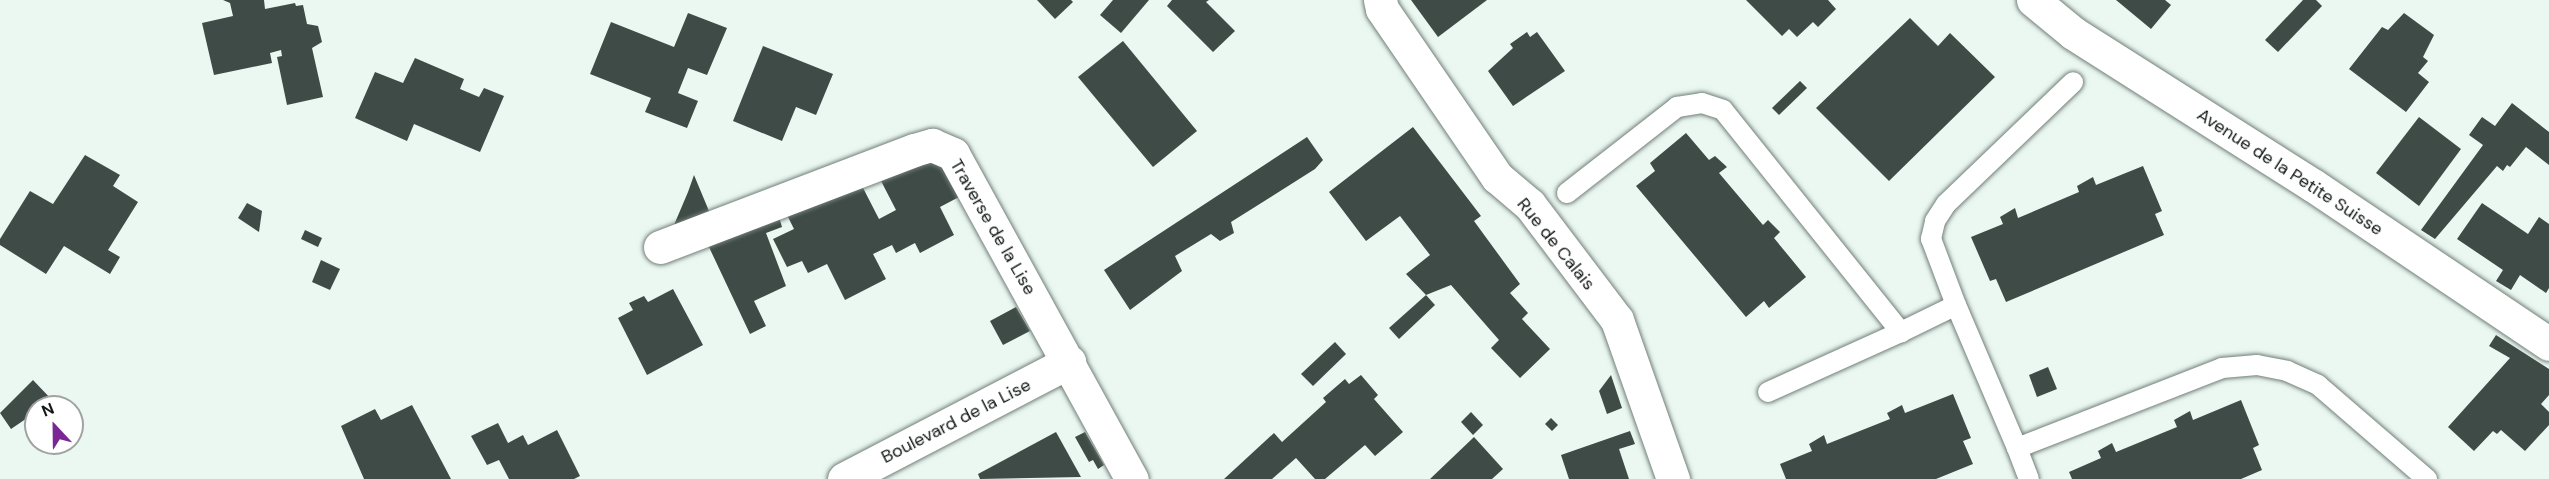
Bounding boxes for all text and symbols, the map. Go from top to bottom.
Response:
street label: Avenue de la Petite Suisse [2193,104,2387,240]
street label: Traverse de la Lise [945,155,1041,299]
street label: Rue de Calais [1512,194,1600,294]
street label: Boulevard de la Lise [878,374,1034,468]
north arrow [24,395,84,455]
text: N [38,398,57,422]

